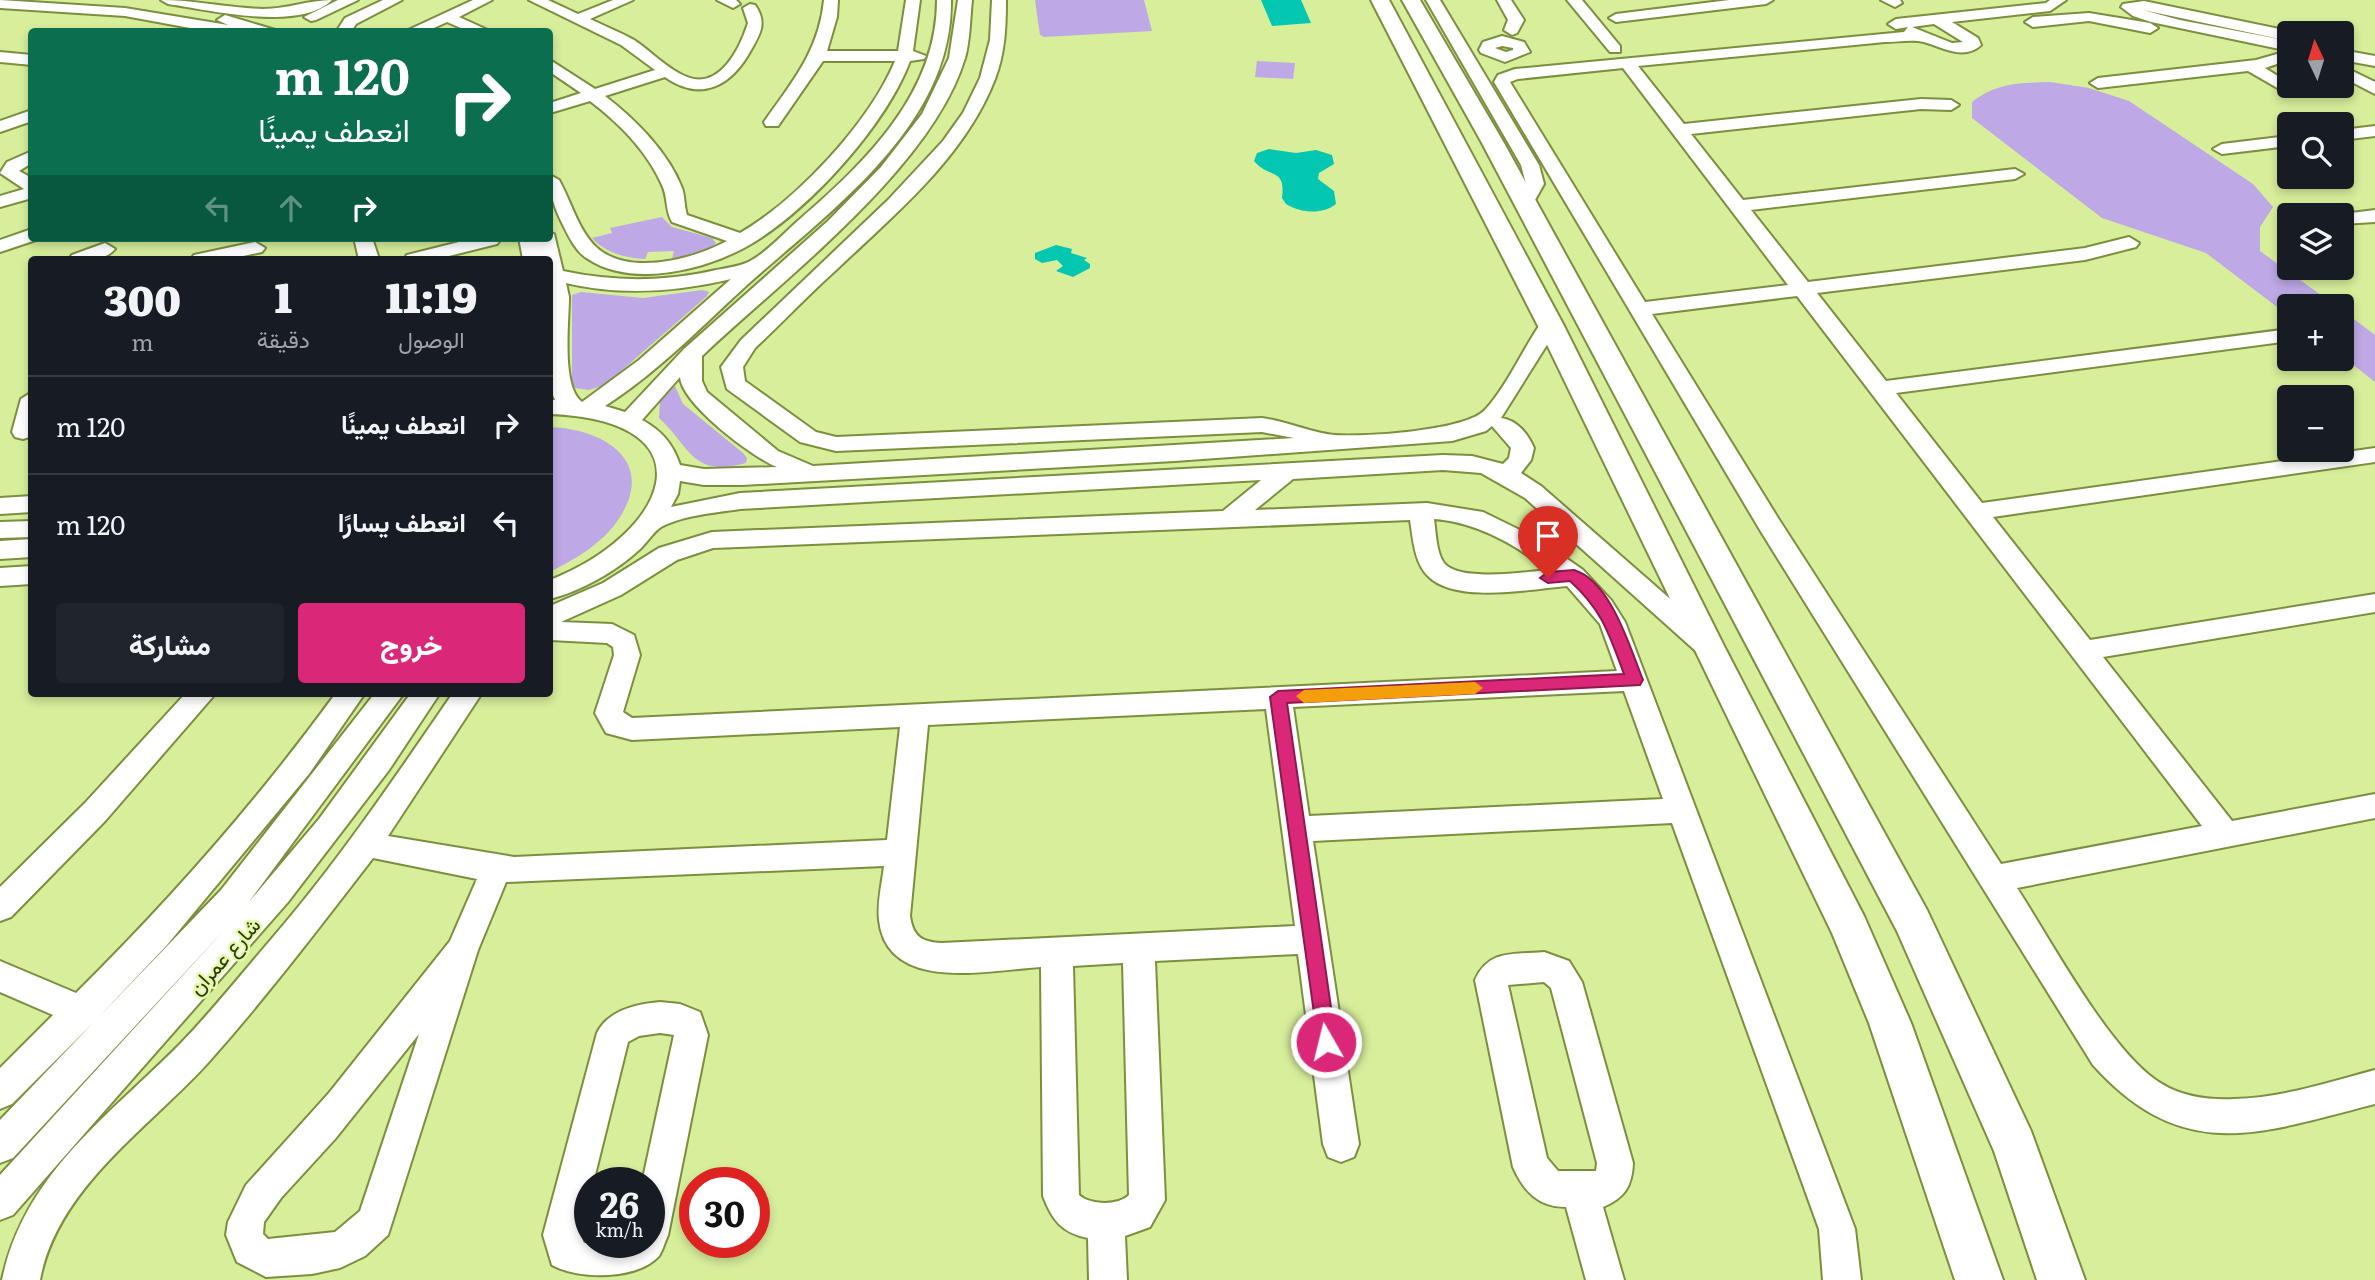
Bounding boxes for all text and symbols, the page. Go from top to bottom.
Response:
north arrow [2277,21,2354,98]
map controls [2277,21,2354,462]
text: 120 m [275,37,410,110]
icon: right [434,56,525,147]
text: انعطف يمينًا [258,104,410,152]
button: search [2277,112,2354,189]
icon: left [199,189,237,227]
icon: ahead [272,189,310,227]
icon: right [345,189,383,227]
button: layers [2277,203,2354,280]
text: 1 [274,264,292,326]
text: 11:19 [385,264,477,326]
text: 300 [104,267,181,329]
button: + [2277,294,2354,371]
text: دقيقة [257,321,310,355]
text: الوصول [398,321,465,355]
text: m [131,324,153,358]
button: − [2277,385,2354,462]
text: انعطف يمينًا [341,403,466,442]
text: 120 m [56,406,125,445]
icon: right [487,406,525,444]
text: انعطف يسارًا [338,501,466,540]
text: 120 m [56,504,125,543]
icon: left [487,504,525,542]
pin [1518,506,1578,578]
icon: arrive [1529,517,1567,555]
button: مشاركة [56,603,284,683]
button: خروج [298,603,525,683]
street label: شارع عمران [180,909,267,1001]
position arrow [1289,1005,1363,1079]
speed limit sign: 30 [679,1167,770,1258]
text: 26 [600,1177,639,1229]
text: km/h [596,1216,643,1243]

